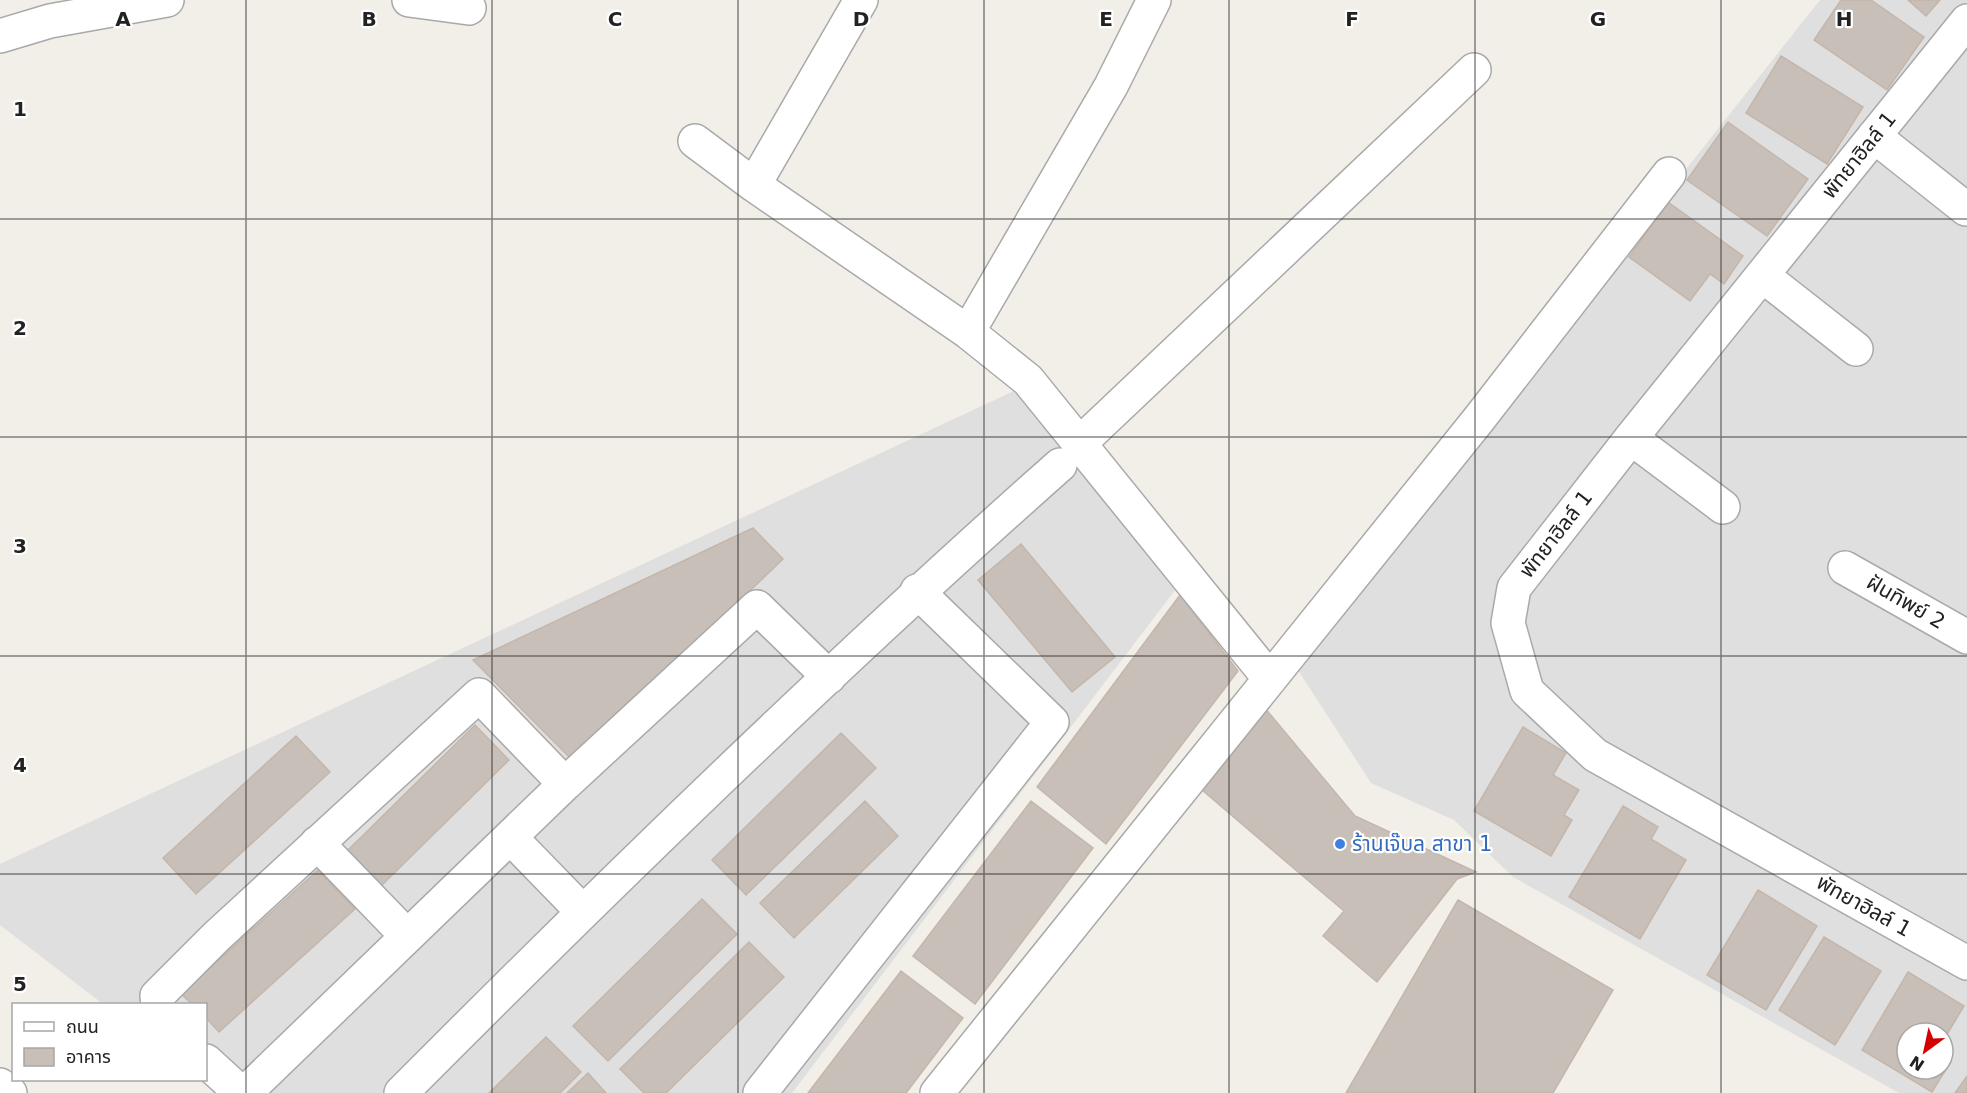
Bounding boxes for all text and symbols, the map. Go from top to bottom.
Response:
text: A [115,7,131,31]
text: B [361,7,377,31]
text: C [608,7,622,31]
text: D [853,7,869,31]
text: E [1099,7,1113,31]
text: F [1345,7,1359,31]
text: G [1590,7,1606,31]
text: H [1836,7,1852,31]
text: 1 [13,97,27,121]
street label: พัทยาฮิลล์ 1 [1817,107,1901,203]
text: 2 [13,316,27,340]
street label: พัทยาฮิลล์ 1 [1514,486,1598,582]
text: 3 [13,534,27,558]
street label: ฝันทิพย์ 2 [1863,570,1949,634]
text: 4 [13,753,27,777]
place label: ร้านเจ๊บล สาขา 1 [1352,832,1492,856]
marker: ร้านเจ๊บล สาขา 1 [1333,837,1347,851]
street label: พัทยาฮิลล์ 1 [1813,870,1915,942]
text: 5 [13,972,27,996]
legend [12,1003,207,1081]
text: ถนน [66,1016,99,1037]
north arrow [1895,1021,1955,1081]
text: อาคาร [66,1046,111,1067]
text: N [1906,1052,1928,1075]

